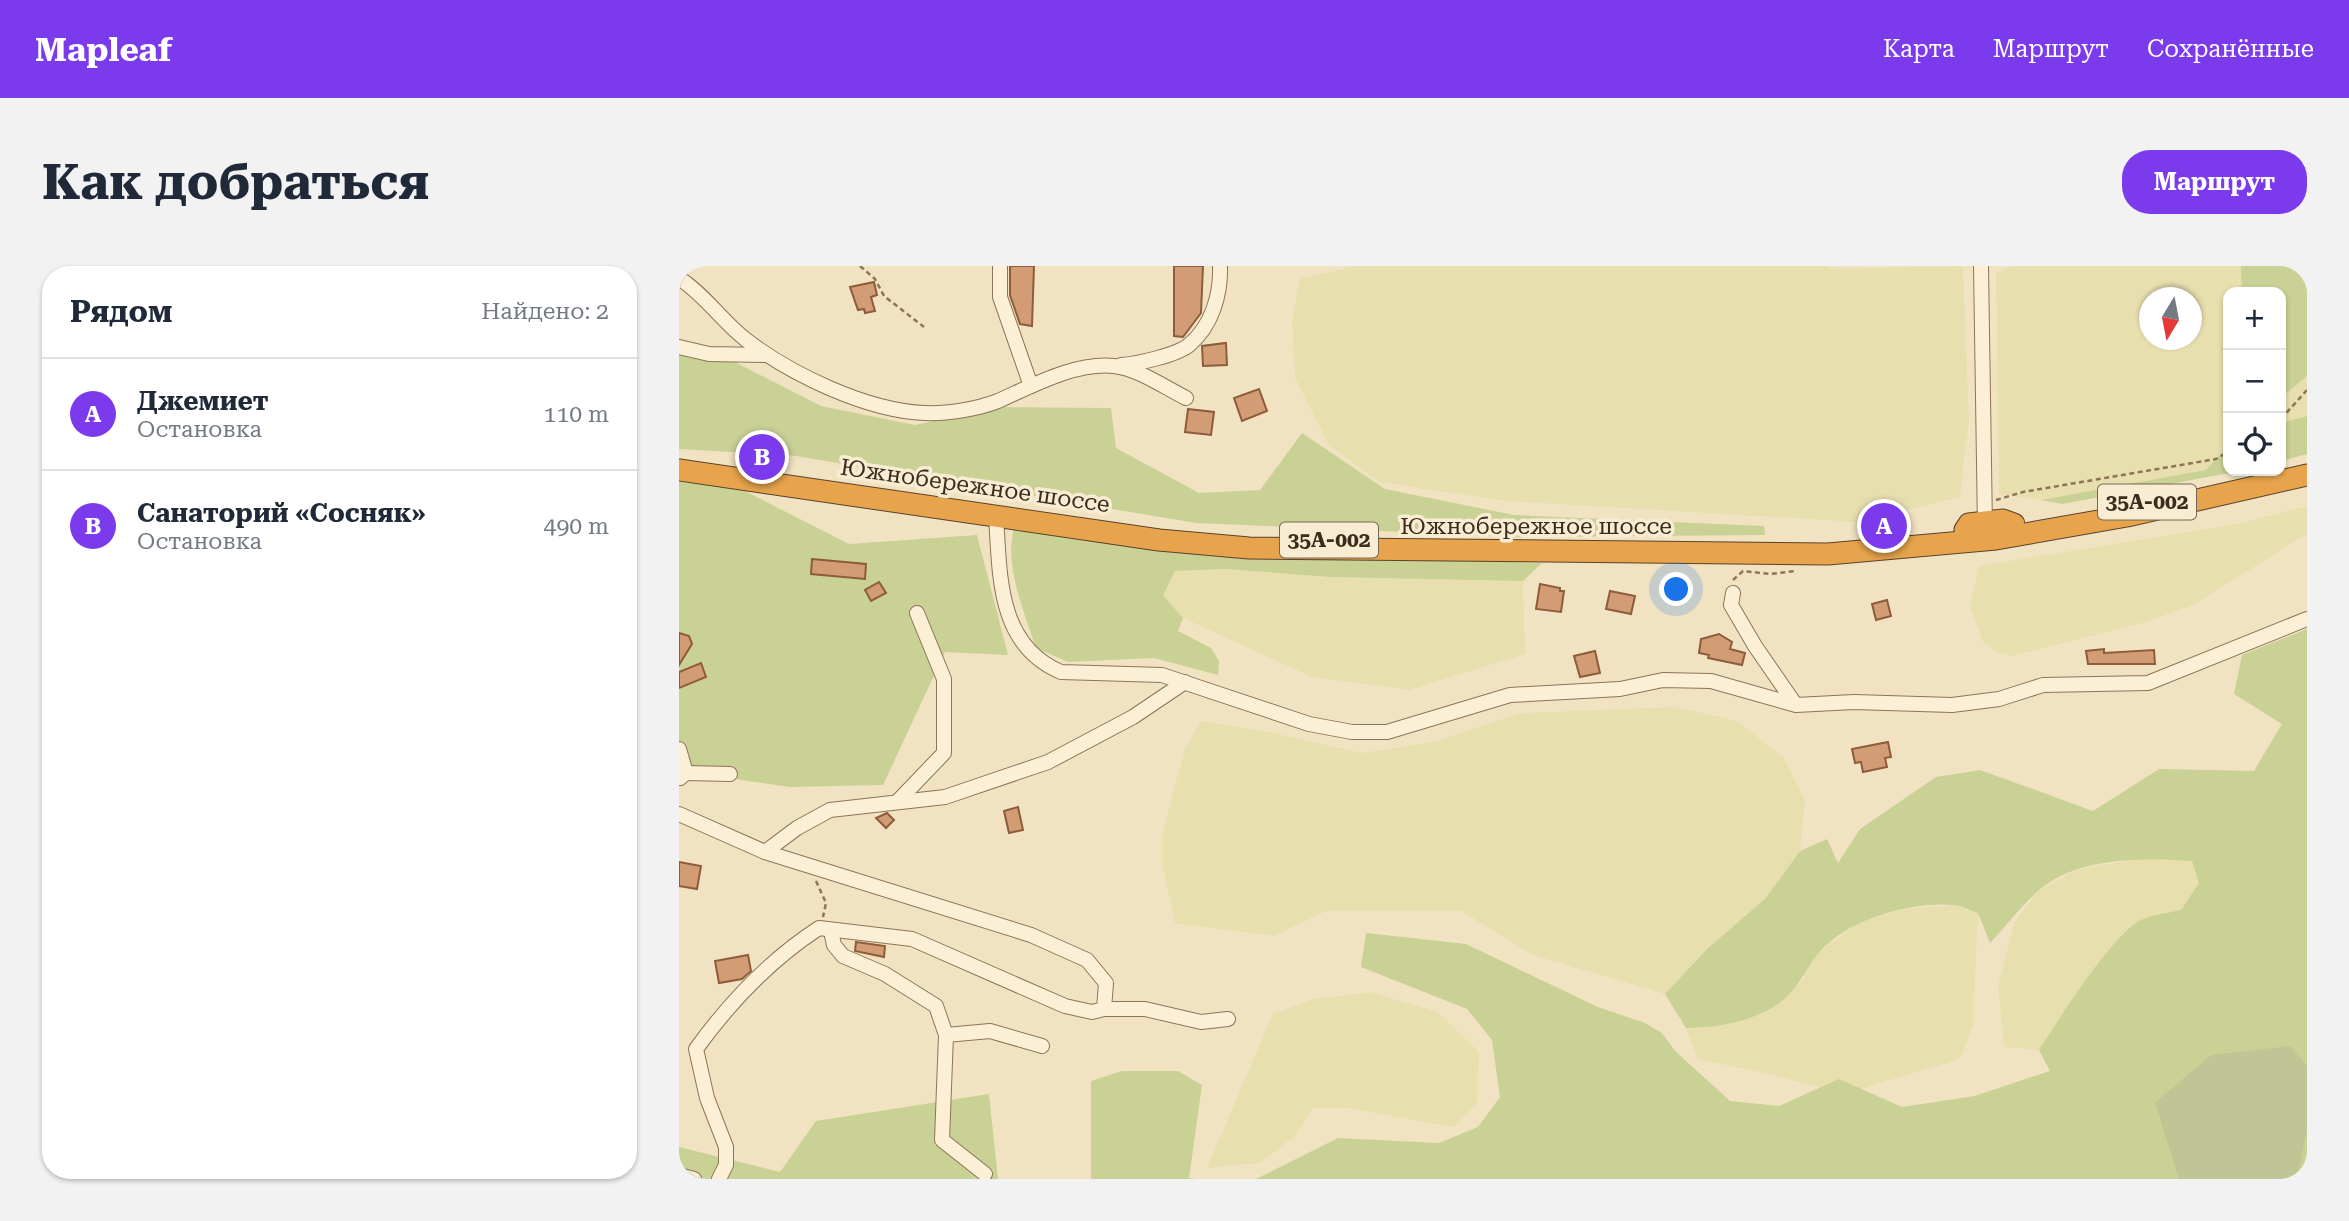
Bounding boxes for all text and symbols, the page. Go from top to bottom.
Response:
text: Mapleaf [35,30,172,69]
text: Карта [1883,35,1955,63]
text: Маршрут [1993,35,2109,63]
text: Сохранённые [2147,35,2314,63]
button: Маршрут [2122,150,2307,214]
text: Как добраться [42,154,429,211]
north arrow [2139,287,2202,350]
map controls [2223,287,2286,476]
button: + [2223,287,2286,350]
text: Рядом [70,294,172,329]
text: Найдено: 2 [481,298,609,325]
button: − [2223,350,2286,413]
text: Джемиет [137,386,268,416]
text: A [85,401,101,428]
text: 110 m [544,401,609,428]
button: locate [2223,413,2286,476]
text: Остановка [137,416,262,443]
pin: B [739,431,785,483]
street label: Южнобережное шоссе [839,454,1111,518]
road number: 35А-002 [2098,484,2196,520]
text: Санаторий «Сосняк» [137,498,426,528]
pin: A [1861,500,1907,552]
text: B [85,513,101,540]
text: 490 m [544,513,609,540]
street label: Южнобережное шоссе [1400,513,1672,540]
road number: 35А-002 [1280,522,1378,558]
text: Остановка [137,528,262,555]
your location [1659,572,1693,606]

